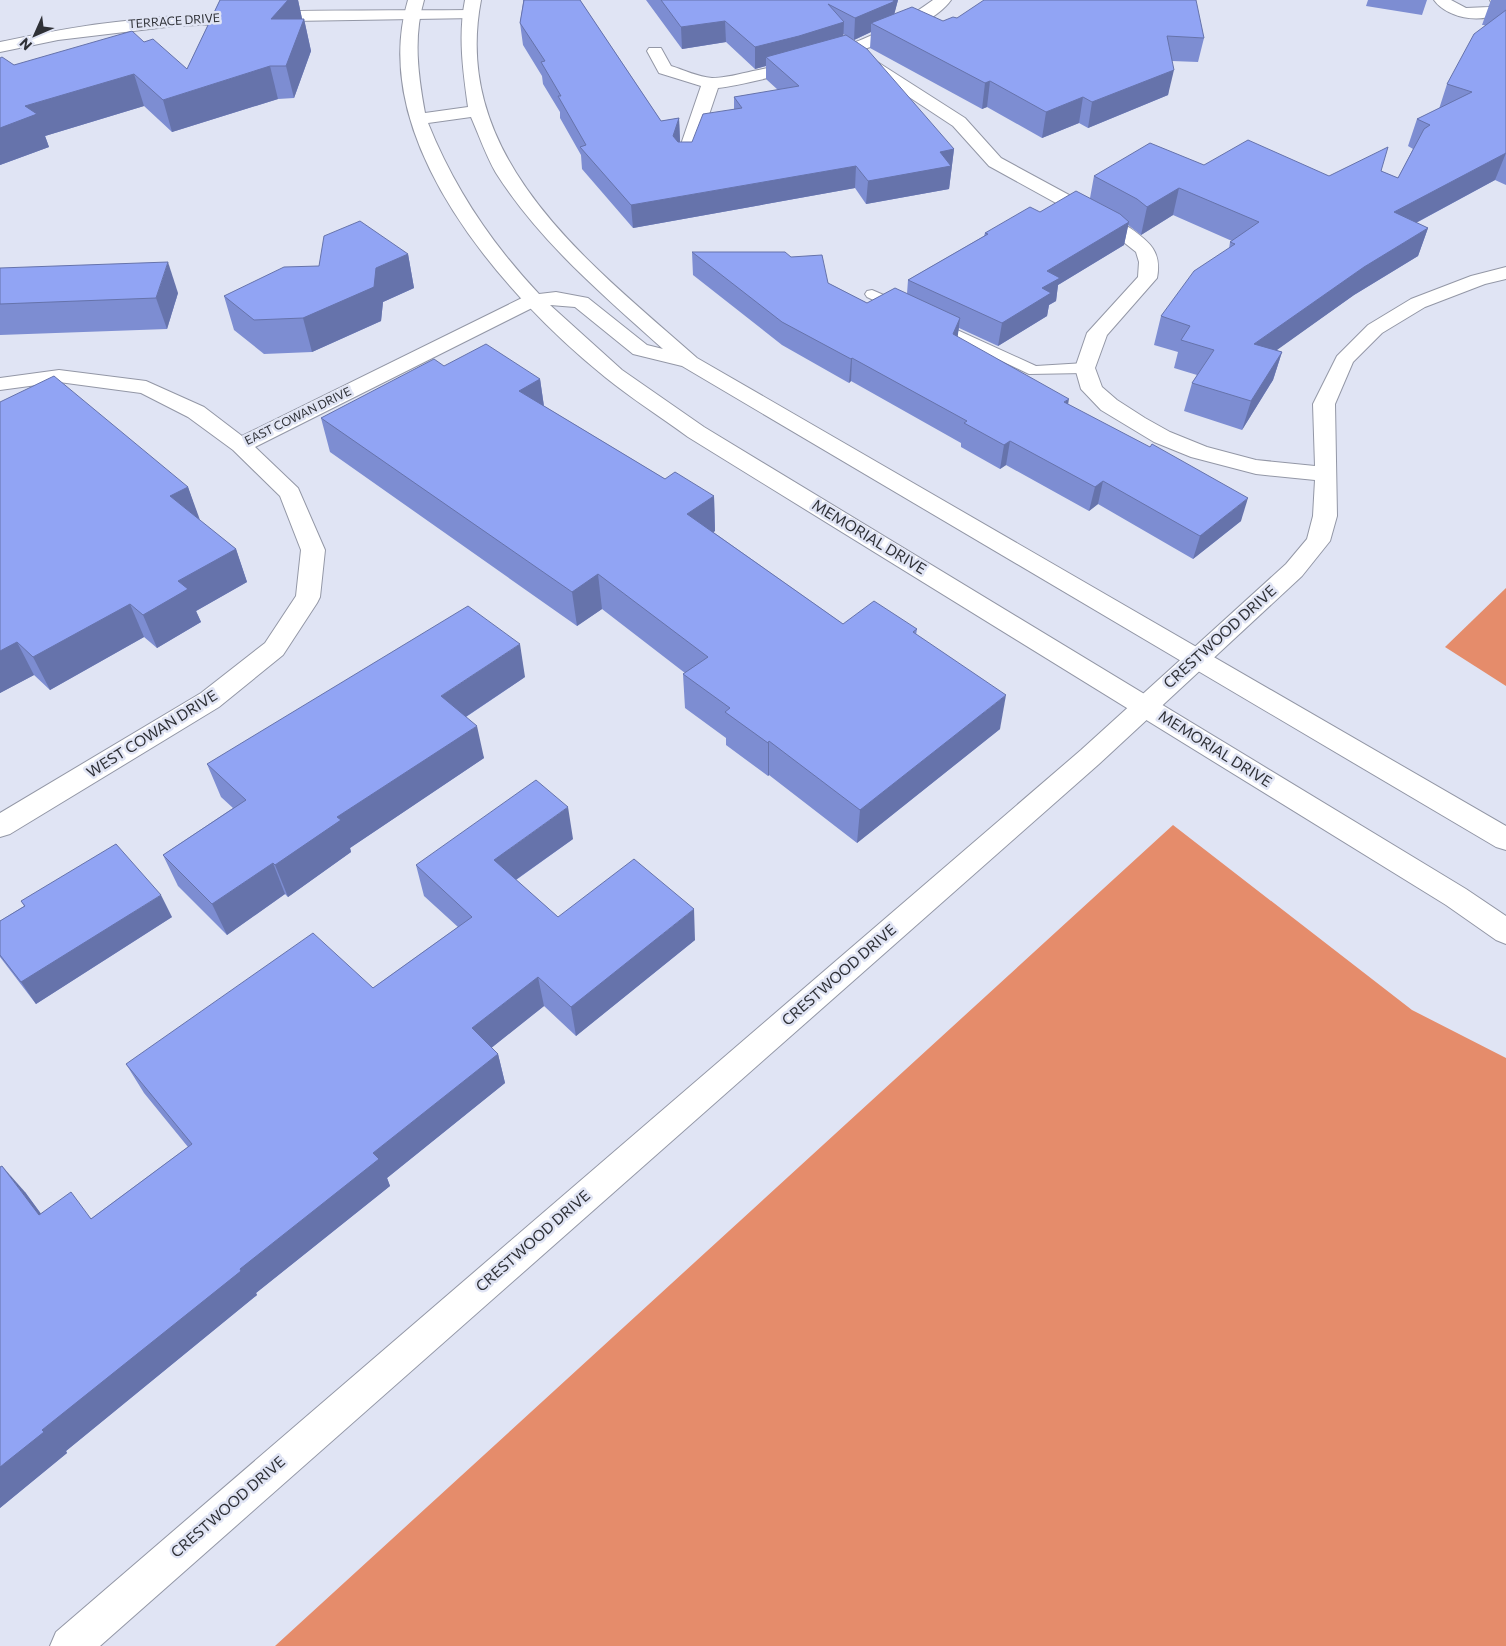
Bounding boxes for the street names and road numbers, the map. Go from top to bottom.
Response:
street label: TERRACE DRIVE [128,10,220,30]
street label: EAST COWAN DRIVE [242,383,353,447]
street label: MEMORIAL DRIVE [809,495,930,577]
street label: CRESTWOOD DRIVE [1159,581,1279,692]
street label: WEST COWAN DRIVE [83,686,220,781]
street label: MEMORIAL DRIVE [1156,706,1276,790]
street label: CRESTWOOD DRIVE [778,920,899,1029]
street label: CRESTWOOD DRIVE [472,1186,593,1295]
street label: CRESTWOOD DRIVE [167,1452,288,1561]

